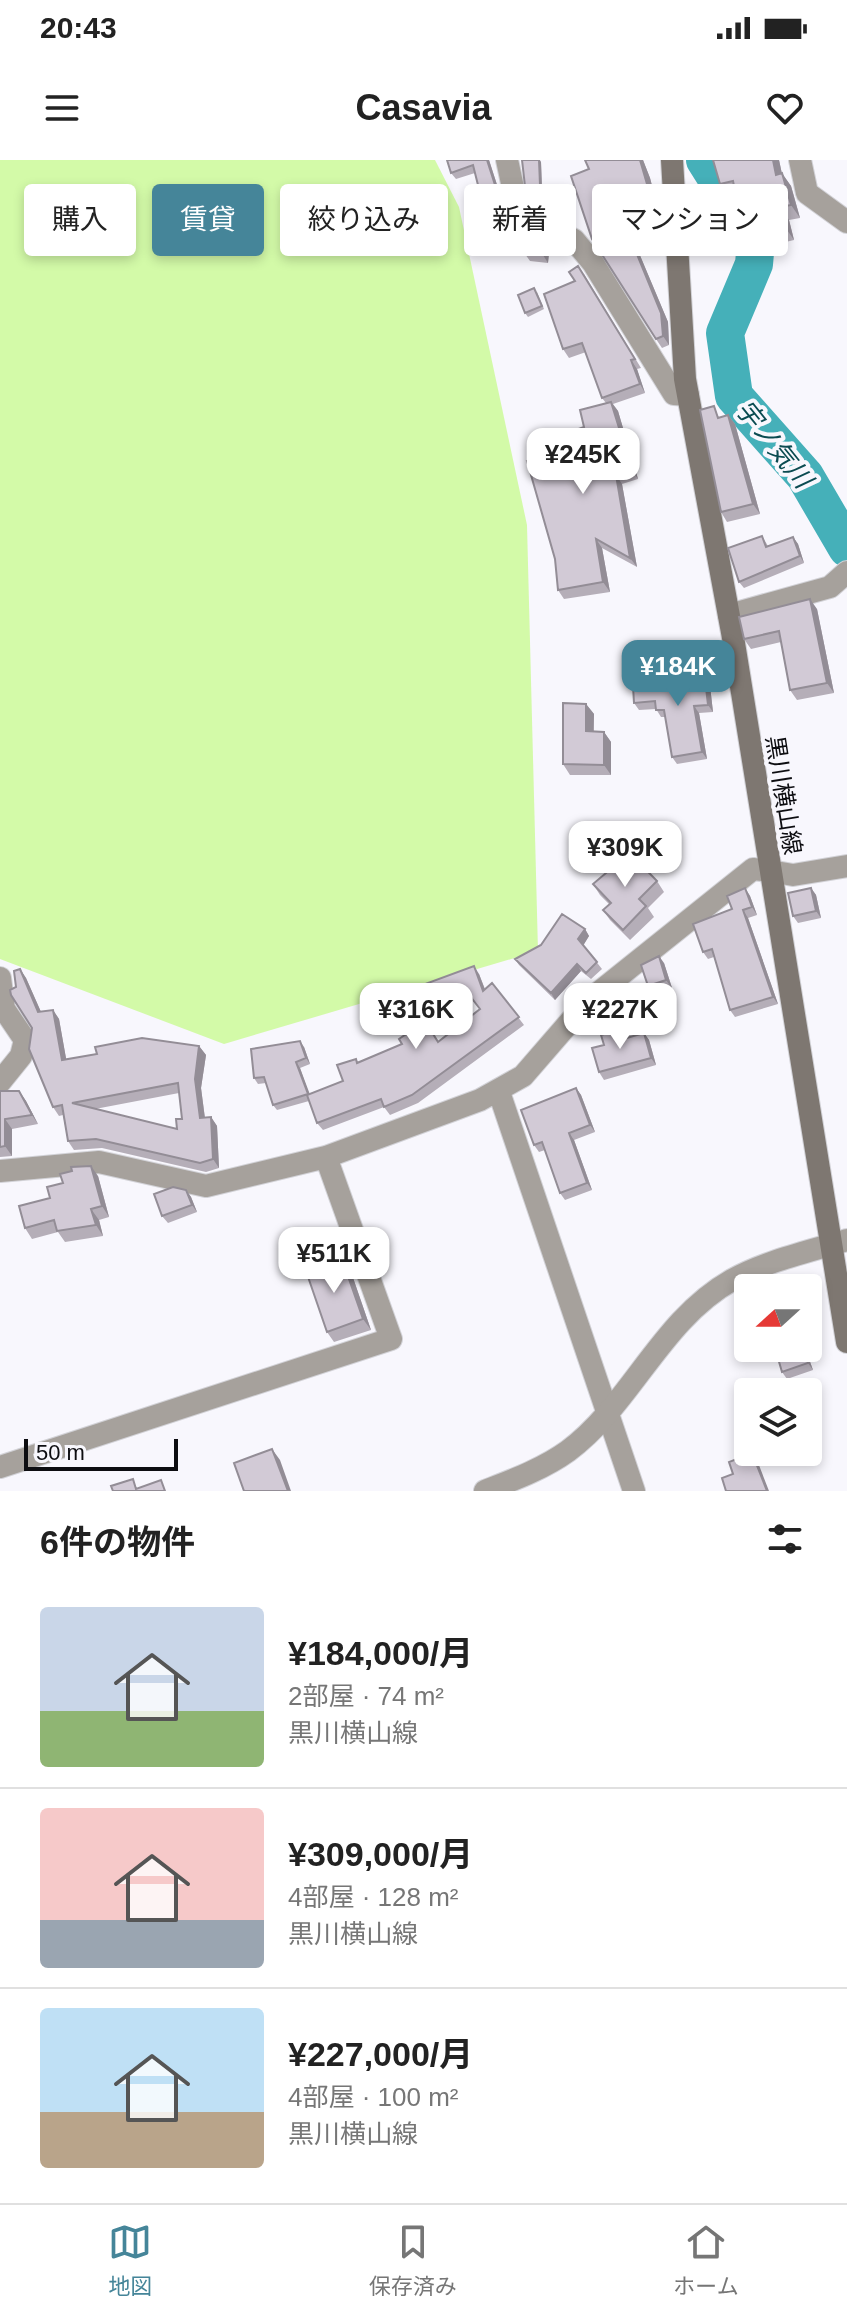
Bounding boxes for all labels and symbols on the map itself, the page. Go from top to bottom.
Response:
water label: 宇ノ気川 [730,394,820,496]
pin: ¥245K [527,428,639,496]
pin: ¥184K [622,640,734,708]
street label: 黒川横山線 [761,734,807,856]
pin: ¥309K [569,821,681,889]
pin: ¥316K [360,983,472,1051]
pin: ¥227K [564,983,676,1051]
pin: ¥511K [278,1227,390,1295]
north arrow [734,1274,822,1362]
scale bar [24,1435,178,1471]

